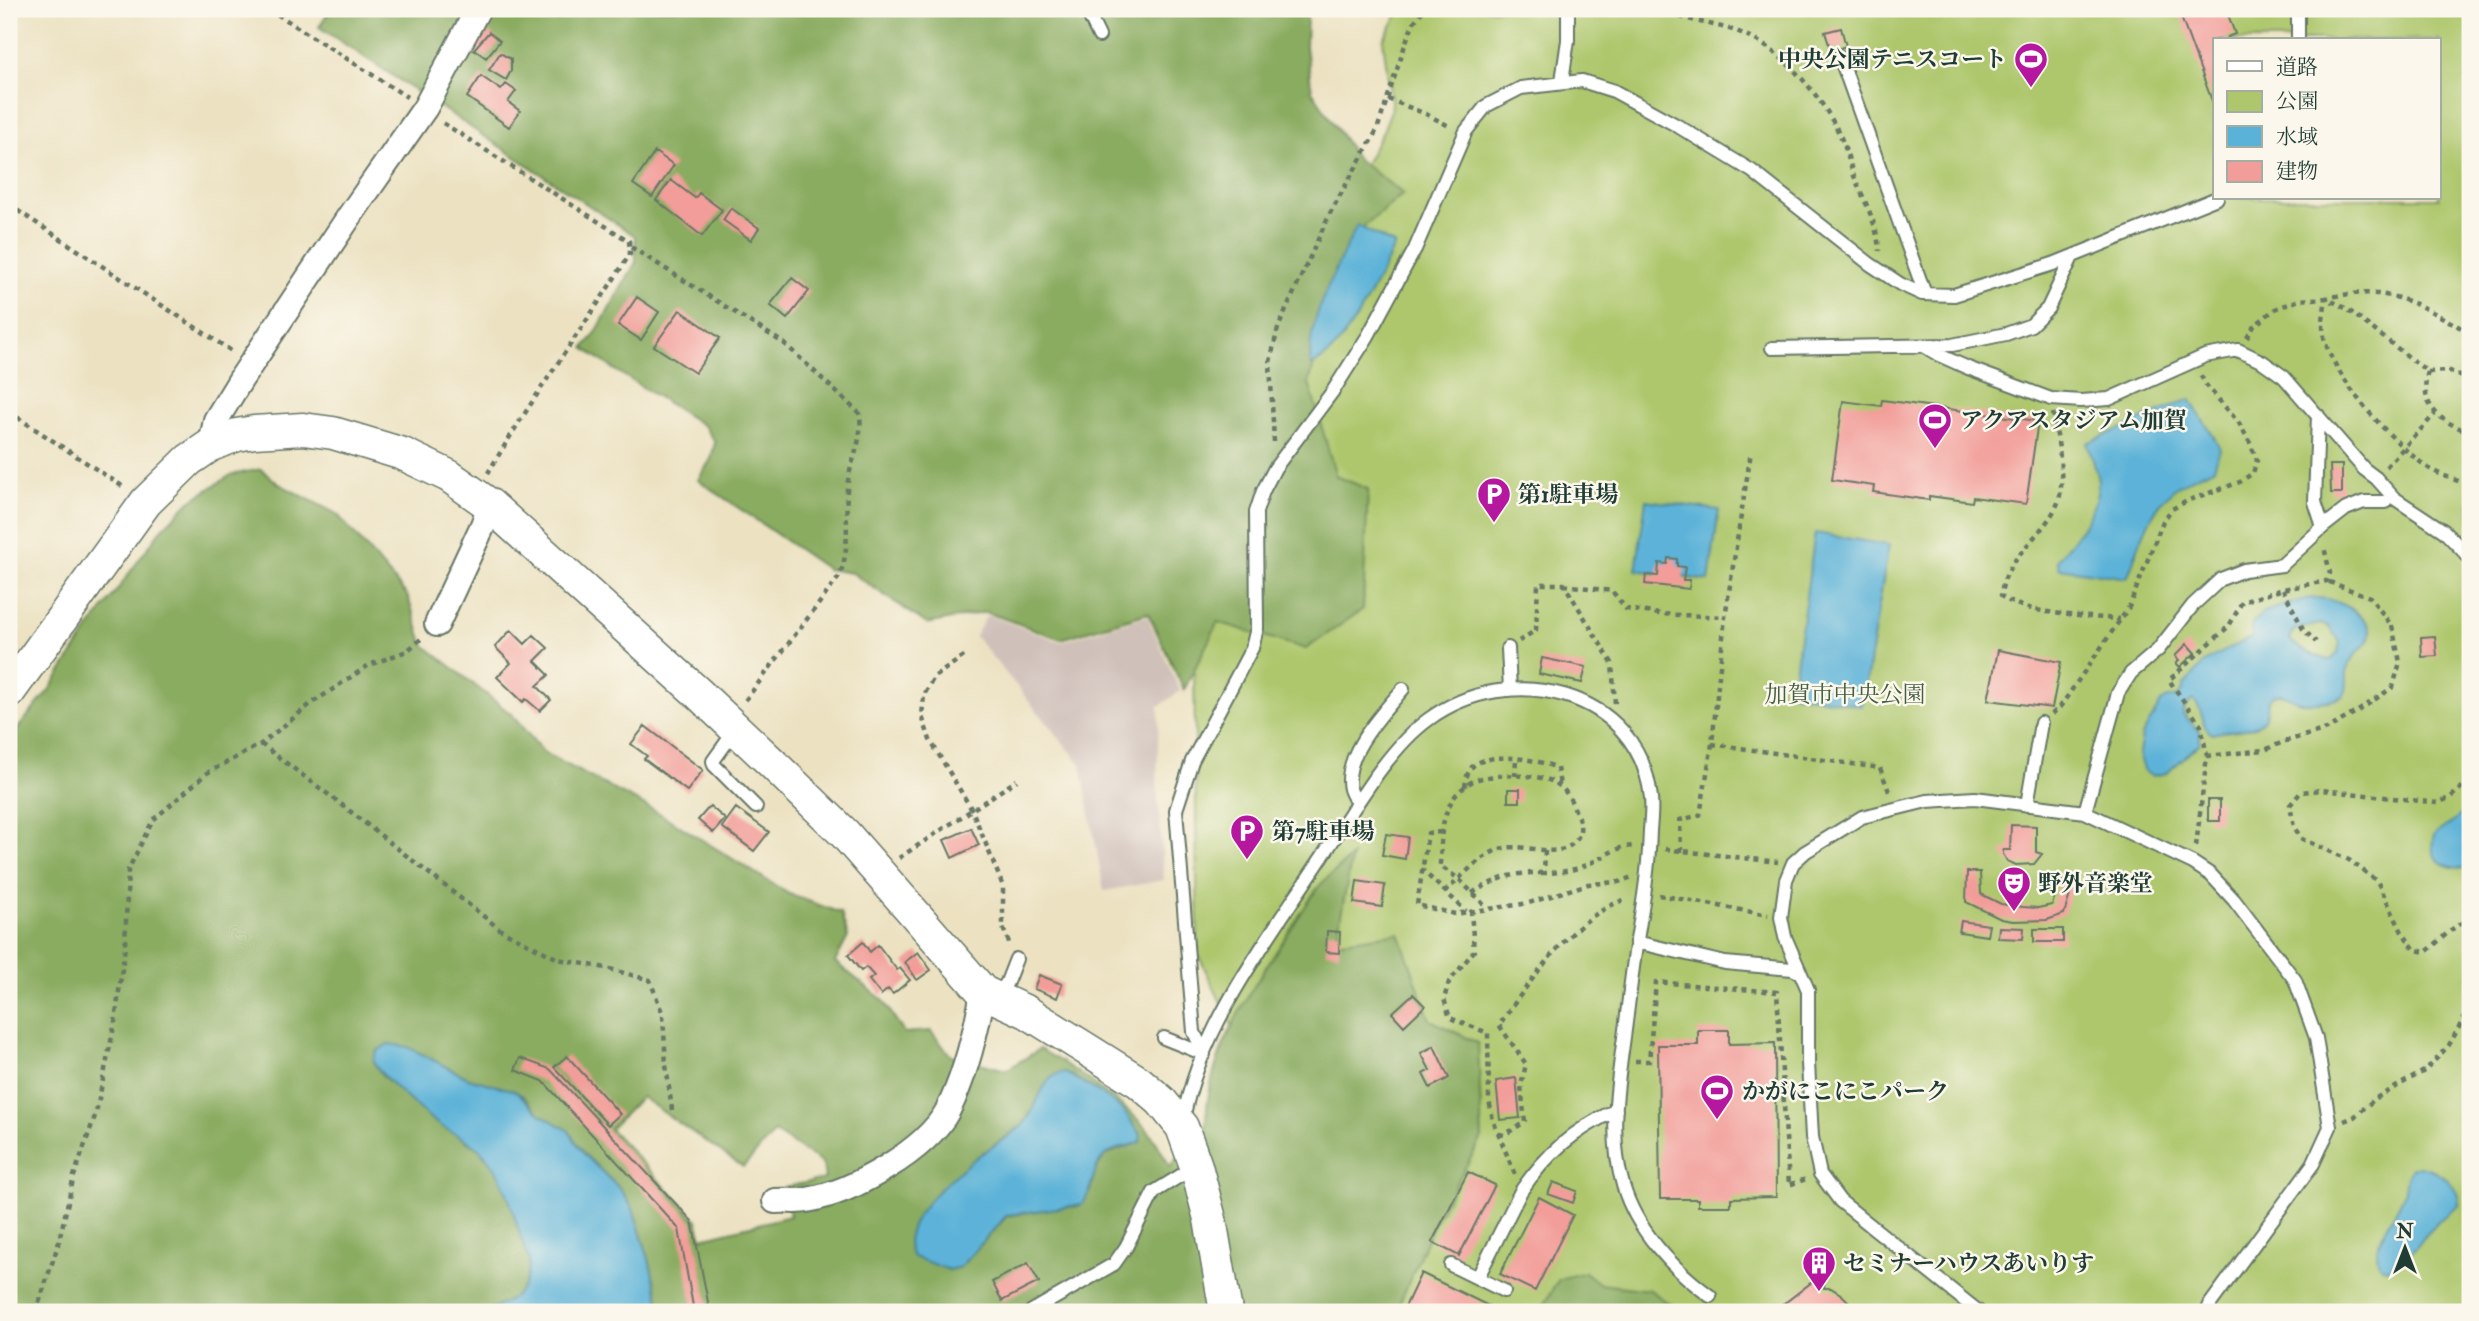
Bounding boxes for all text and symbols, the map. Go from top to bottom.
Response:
legend [2213,38,2440,200]
sports icon: 中央公園テニスコート [2012,40,2050,89]
place label: 中央公園テニスコート [1778,45,2007,74]
text: 道路 [2276,54,2318,81]
text: 公園 [2276,88,2318,115]
text: 水域 [2276,124,2318,151]
text: 建物 [2276,158,2318,185]
sports icon: アクアスタジアム加賀 [1916,401,1954,450]
place label: アクアスタジアム加賀 [1960,406,2187,435]
parking icon: 第1駐車場 [1475,475,1513,524]
place label: 第1駐車場 [1518,480,1618,509]
park label: 加賀市中央公園 [1765,680,1926,709]
parking icon: 第7駐車場 [1228,812,1266,861]
place label: 第7駐車場 [1272,817,1375,846]
theatre icon: 野外音楽堂 [1995,864,2033,913]
place label: 野外音楽堂 [2038,869,2153,898]
sports icon: かがにこにこパーク [1698,1072,1736,1121]
place label: かがにこにこパーク [1742,1077,1949,1106]
north arrow [2370,1212,2440,1282]
text: N [2395,1220,2414,1244]
building icon: セミナーハウスあいりす [1800,1244,1838,1293]
place label: セミナーハウスあいりす [1843,1249,2094,1278]

